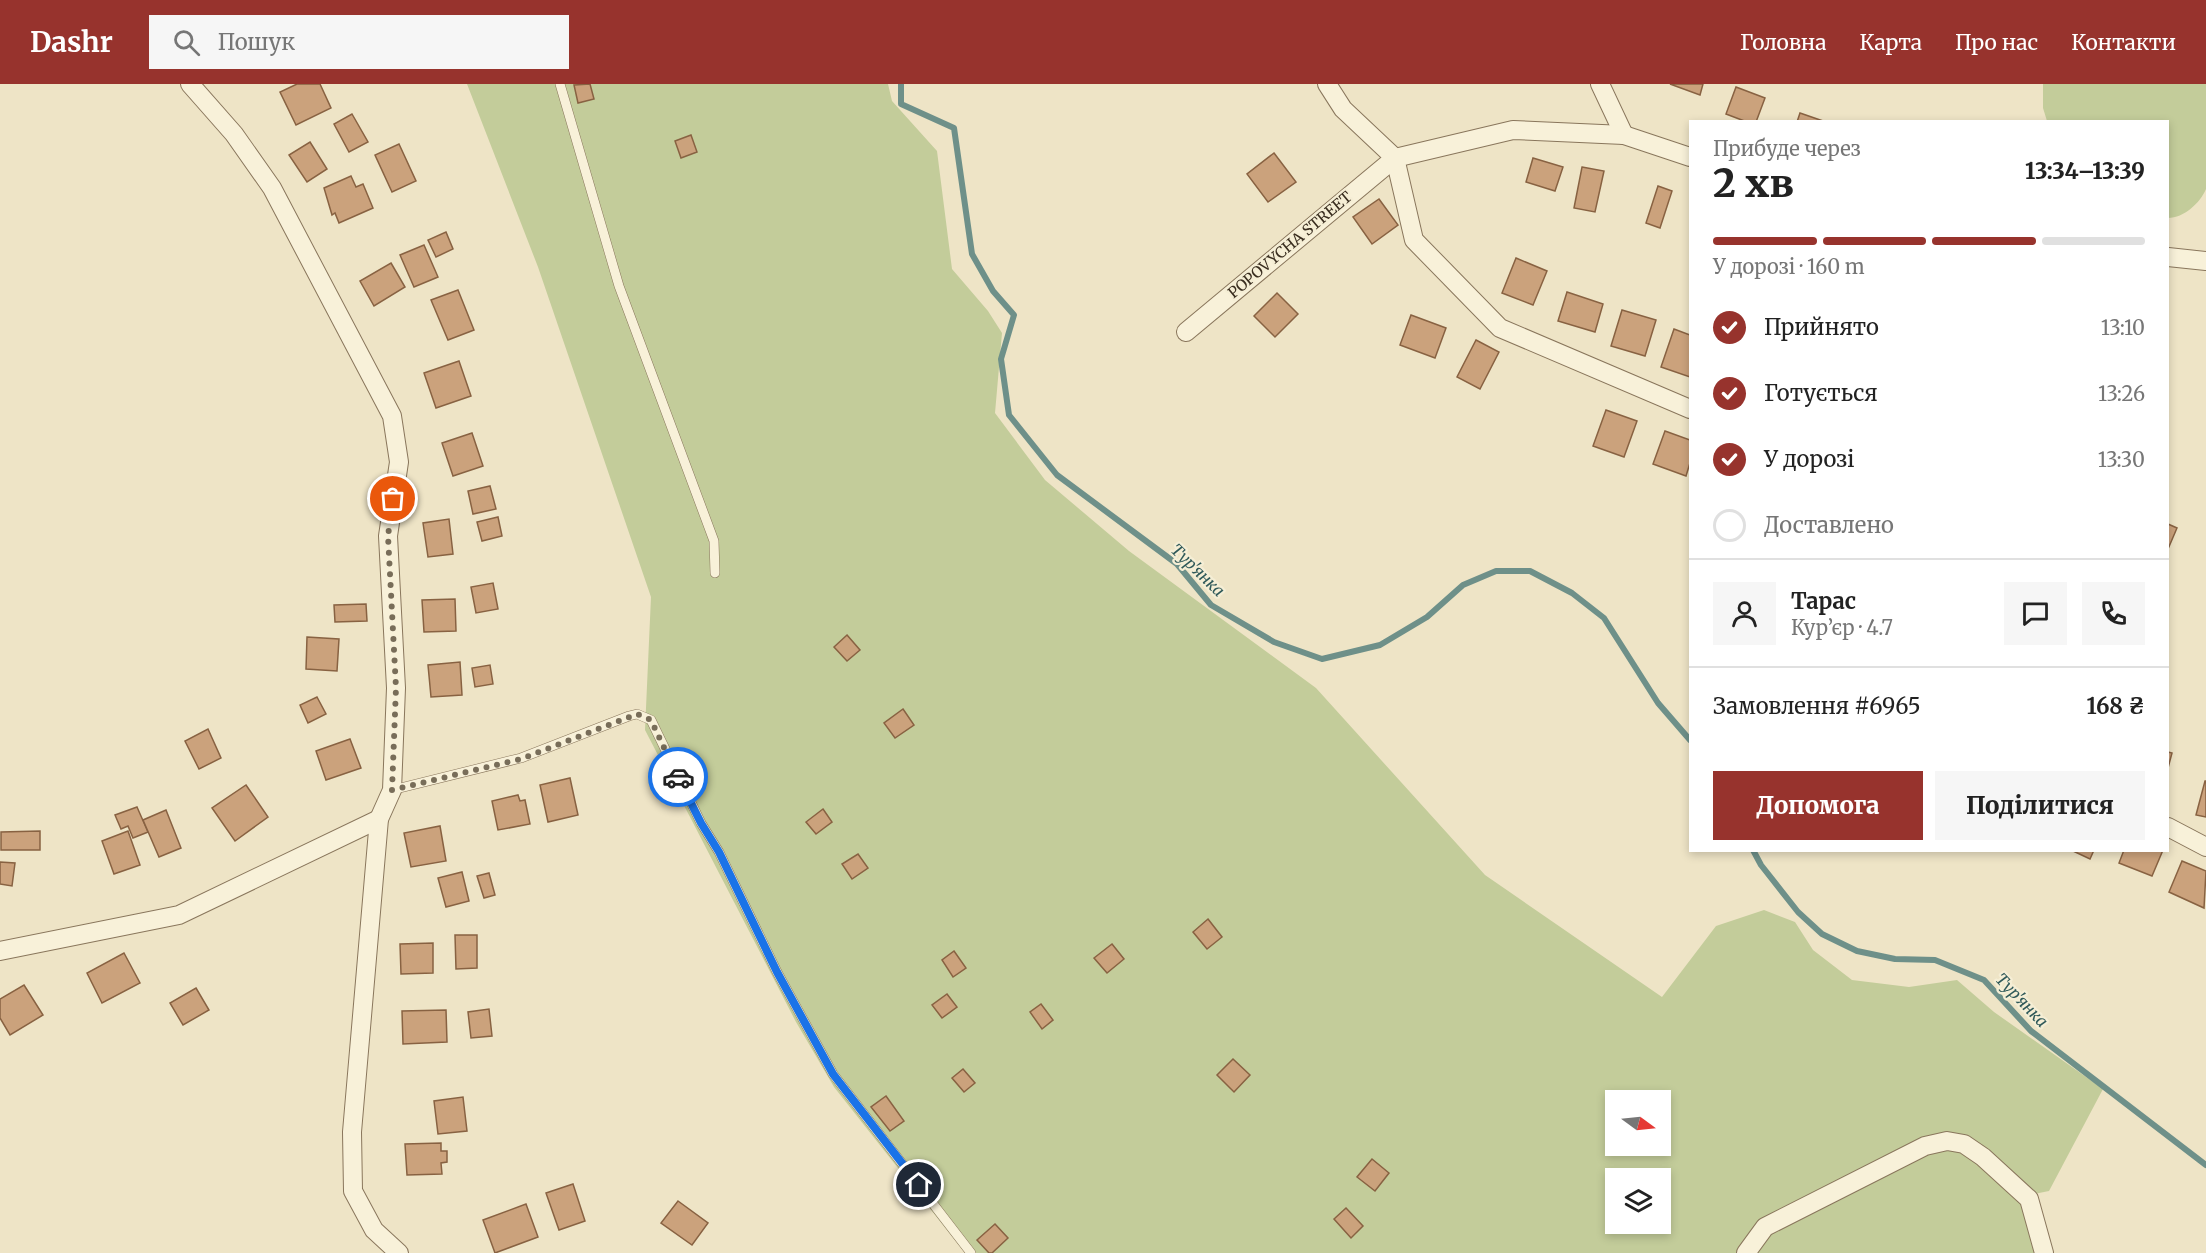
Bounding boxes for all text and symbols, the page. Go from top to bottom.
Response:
search box [149,15,569,69]
text: Dashr [30,24,113,60]
icon: search [170,26,203,59]
text: Пошук [218,28,295,56]
text: Головна [1740,29,1827,56]
text: Карта [1860,29,1922,56]
text: Про нас [1955,29,2038,56]
text: Контакти [2071,29,2176,56]
text: Прибуде через [1713,136,1861,161]
text: 13:34–13:39 [2025,157,2145,185]
text: 2 хв [1713,159,1794,208]
street label: POPOVYCHA STREET [1224,187,1356,302]
text: У дорозі · 160 m [1713,254,1865,279]
icon: check [1713,311,1746,344]
text: Прийнято [1764,313,1879,341]
text: 13:10 [2101,315,2145,340]
icon: check [1713,377,1746,410]
text: Готується [1764,379,1878,407]
text: 13:26 [2098,381,2145,406]
icon: check [1713,443,1746,476]
text: У дорозі [1764,445,1854,473]
text: 13:30 [2098,447,2145,472]
pin [367,473,418,524]
icon: bag [376,482,409,515]
text: Доставлено [1764,511,1894,539]
water label: Тур'янка [1167,540,1229,600]
button: person [1713,582,1776,645]
button: chat [2004,582,2067,645]
button: phone [2082,582,2145,645]
text: Тарас [1791,587,1856,615]
text: Кур’єр · 4.7 [1791,615,1893,640]
text: Замовлення #6965 [1713,692,1921,720]
text: 168 ₴ [2087,692,2145,720]
courier [648,747,708,807]
icon: car [662,761,695,794]
button: Допомога [1713,771,1923,840]
button: Поділитися [1935,771,2145,840]
water label: Тур'янка [1992,969,2052,1031]
north arrow [1605,1090,1671,1156]
map controls [1605,1090,1671,1234]
pin [893,1159,944,1210]
icon: home [902,1168,935,1201]
button: layers [1605,1168,1671,1234]

